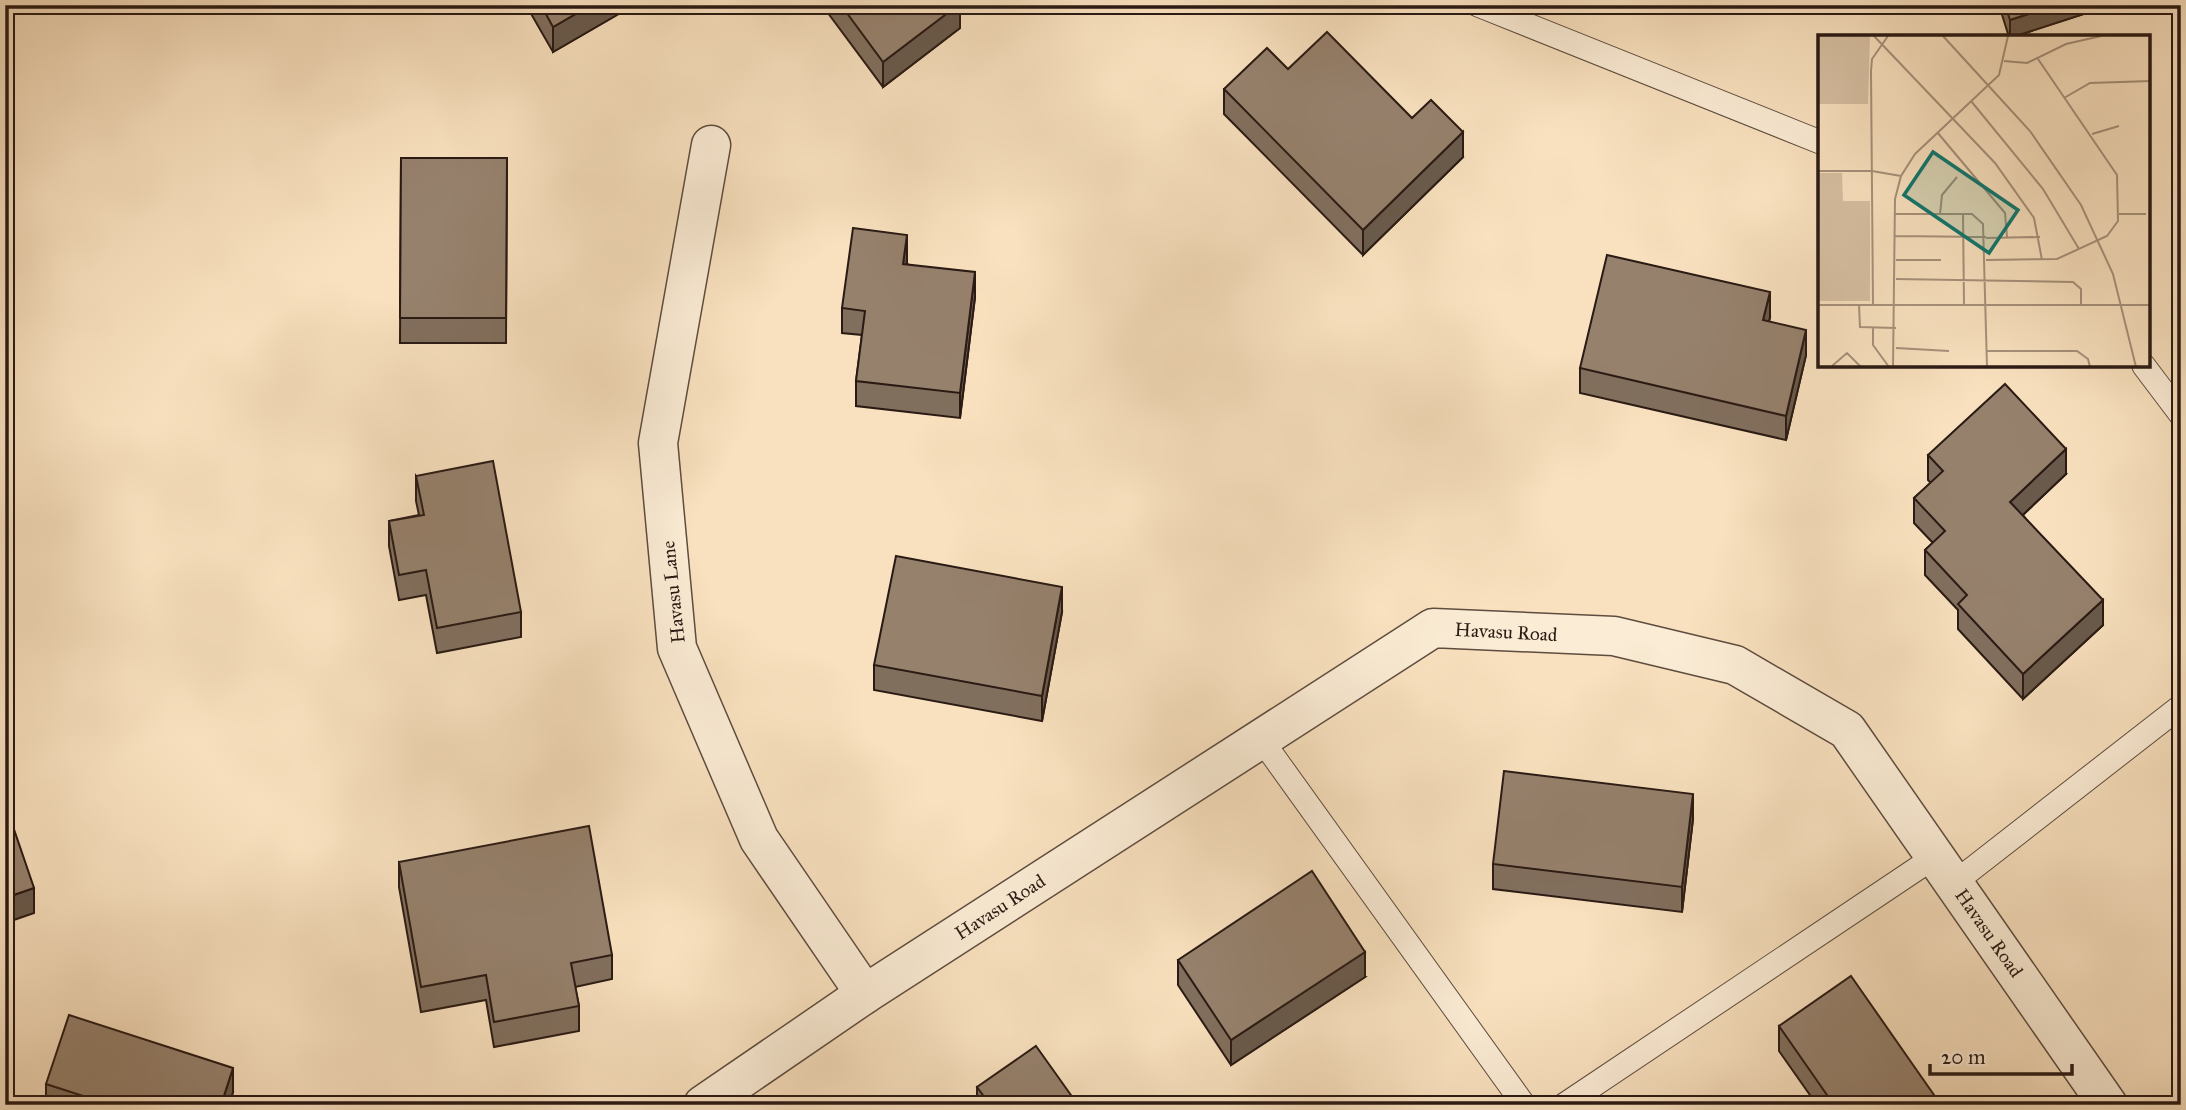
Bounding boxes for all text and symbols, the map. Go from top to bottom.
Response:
inset map [1818,35,2151,368]
street label: Havasu Lane [656,540,690,644]
street label: Havasu Road [1454,618,1559,646]
street label: Havasu Road [951,869,1050,945]
street label: Havasu Road [1950,884,2028,982]
scale bar [1930,1033,2072,1077]
text: 20 m [1941,1044,1986,1070]

